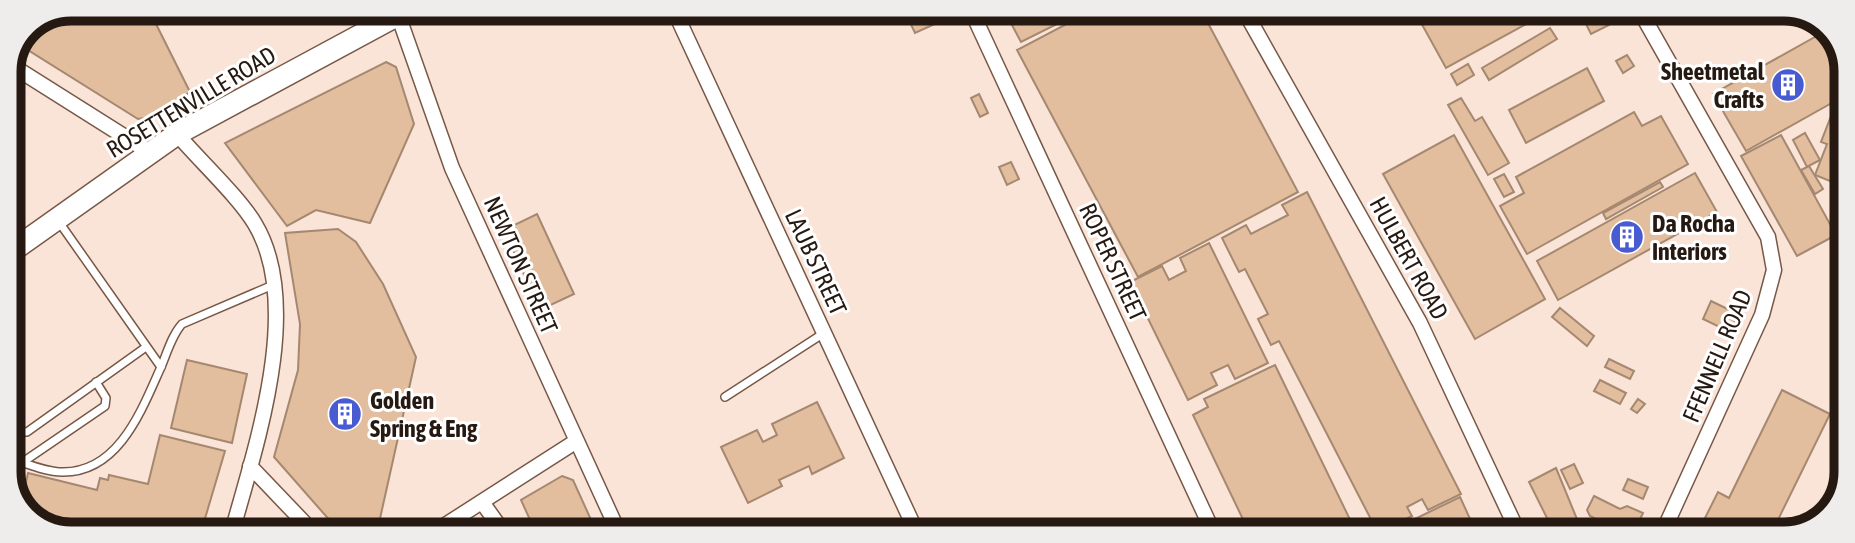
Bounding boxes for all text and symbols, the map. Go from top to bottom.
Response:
street label: ROSETTENVILLE ROAD [102,41,280,163]
place label: Sheetmetal Crafts [1661,58,1765,113]
building icon: Sheetmetal Crafts [1769,66,1807,104]
street label: NEWTON STREET [479,192,563,338]
street label: HULBERT ROAD [1364,192,1454,324]
street label: ROPER STREET [1074,199,1152,326]
street label: LAUB STREET [780,205,852,320]
place label: Da Rocha Interiors [1652,210,1735,265]
building icon: Da Rocha Interiors [1608,218,1646,256]
street label: FFENNELL ROAD [1677,286,1757,426]
place label: Golden Spring & Eng [370,387,478,442]
building icon: Golden Spring & Eng [326,395,364,433]

